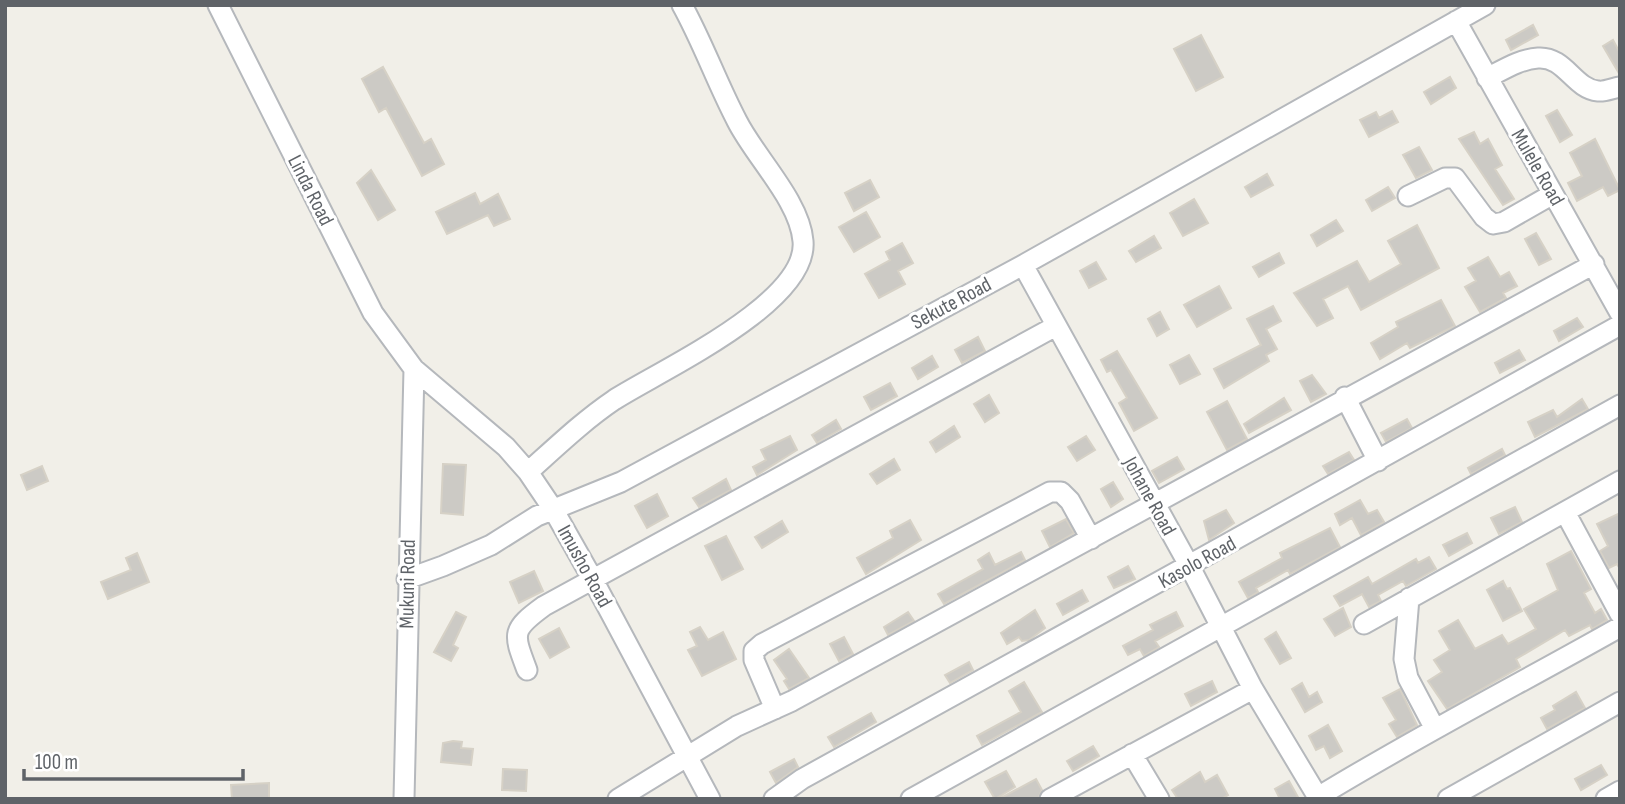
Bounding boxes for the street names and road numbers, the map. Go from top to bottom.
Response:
street label: Mulele Road [1506,125,1569,210]
street label: Linda Road [282,151,339,230]
street label: Sekute Road [907,272,996,335]
street label: Johane Road [1117,452,1181,540]
street label: Imusho Road [552,521,617,612]
street label: Kasolo Road [1154,531,1240,594]
street label: Mukuni Road [394,539,421,629]

